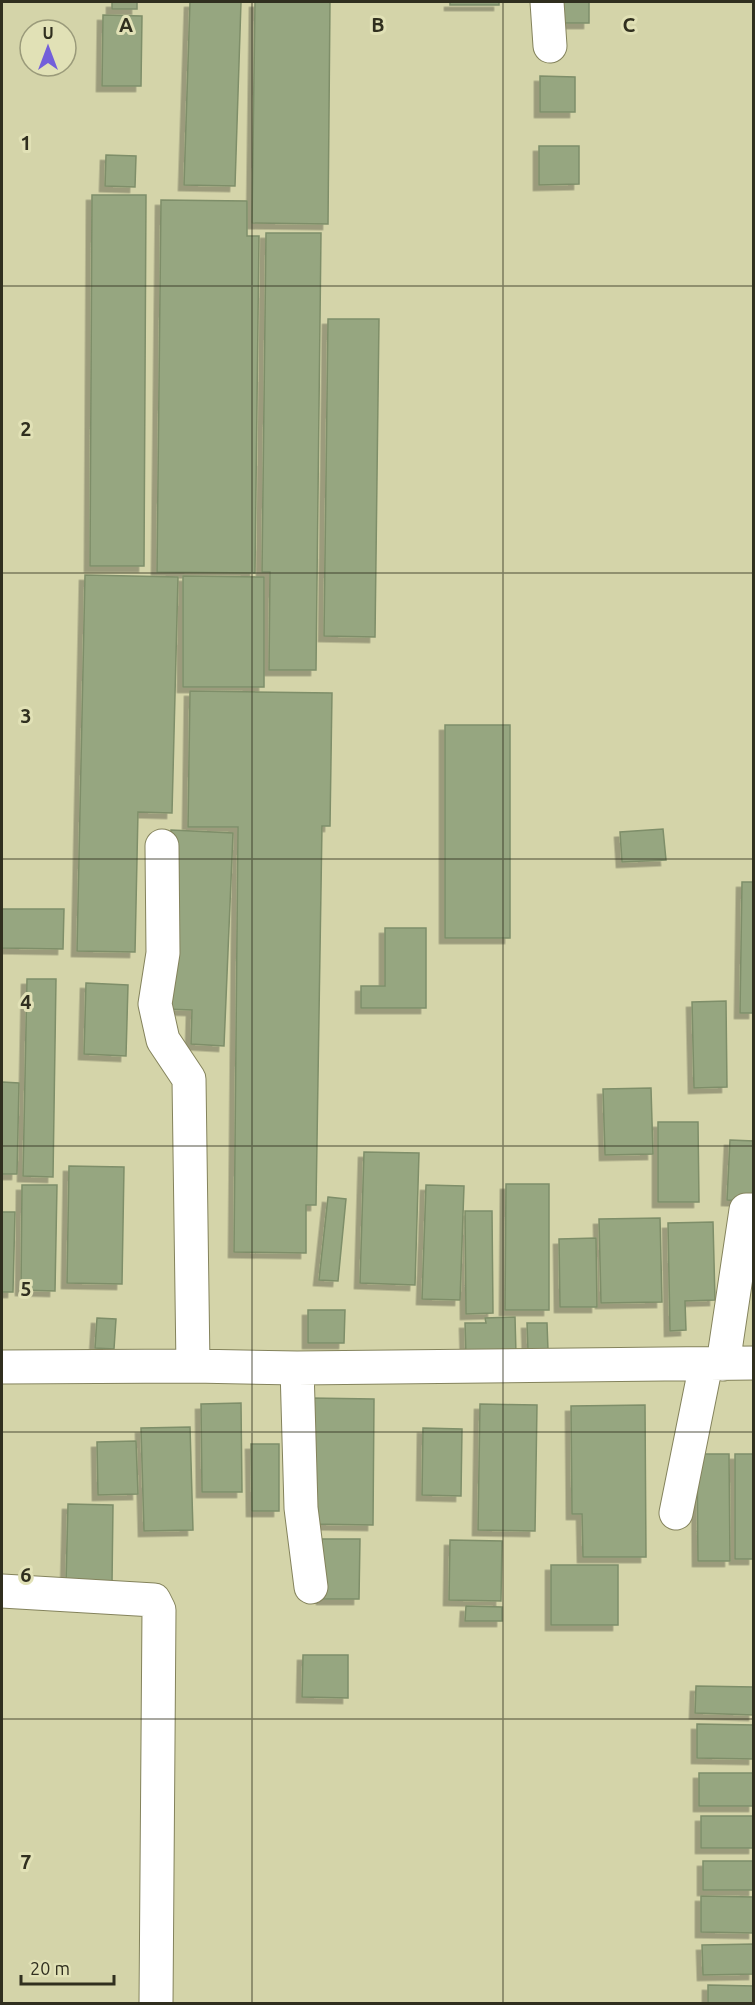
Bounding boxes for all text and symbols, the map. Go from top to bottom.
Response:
text: A [119,13,133,36]
text: B [371,13,385,36]
text: C [623,13,636,36]
north arrow [18,18,78,78]
text: U [42,24,54,42]
text: 1 [20,131,32,154]
text: 2 [20,417,32,440]
text: 3 [20,704,32,727]
text: 4 [20,990,32,1013]
text: 5 [20,1277,32,1300]
text: 6 [20,1563,32,1586]
text: 7 [20,1850,32,1873]
scale bar [21,1948,114,1986]
text: 20 m [30,1958,70,1978]

